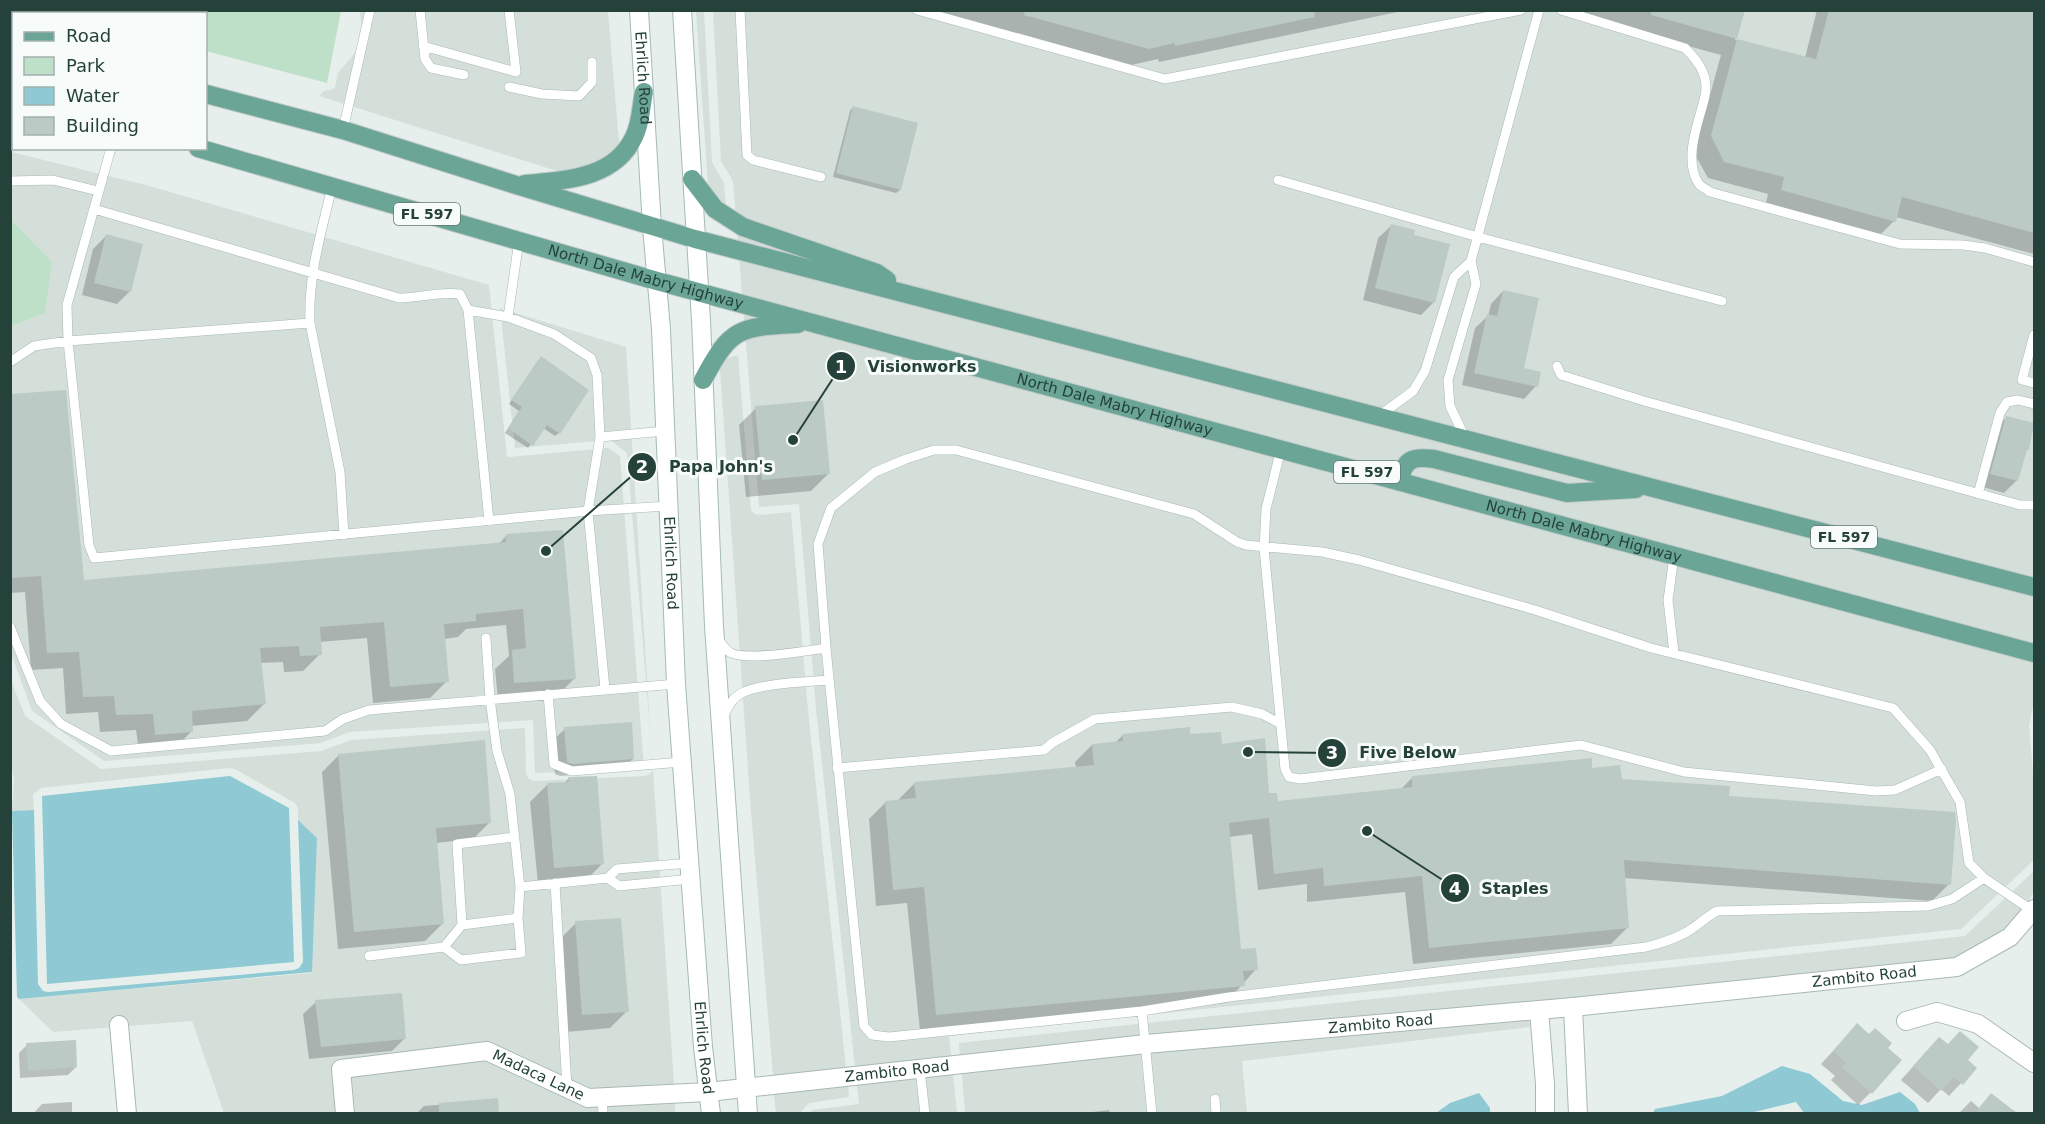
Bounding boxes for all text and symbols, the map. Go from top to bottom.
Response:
legend [12,12,207,150]
text: Road [66,25,111,46]
street label: Ehrlich Road [631,31,655,125]
text: Park [66,55,105,76]
text: Water [66,85,120,106]
text: Building [66,115,139,136]
road number: FL 597 [394,203,460,225]
street label: North Dale Mabry Highway [546,241,746,313]
callout: Visionworks [826,349,988,383]
text: 1 [835,356,847,377]
text: Visionworks [868,357,976,376]
street label: North Dale Mabry Highway [1015,370,1215,440]
callout: Papa John's [627,450,785,484]
text: 2 [636,456,648,477]
text: Papa John's [669,457,773,476]
road number: FL 597 [1334,461,1400,483]
street label: North Dale Mabry Highway [1484,496,1684,566]
street label: Ehrlich Road [660,516,682,610]
road number: FL 597 [1811,526,1877,548]
callout: Five Below [1317,736,1469,770]
text: 3 [1326,742,1338,763]
text: Five Below [1359,743,1457,762]
callout: Staples [1440,871,1561,905]
text: 4 [1449,878,1461,899]
text: Staples [1481,879,1549,898]
street label: Zambito Road [1811,962,1918,991]
street label: Ehrlich Road [691,1000,718,1095]
street label: Zambito Road [1327,1010,1434,1037]
street label: Madaca Lane [490,1046,587,1104]
street label: Zambito Road [844,1057,950,1086]

